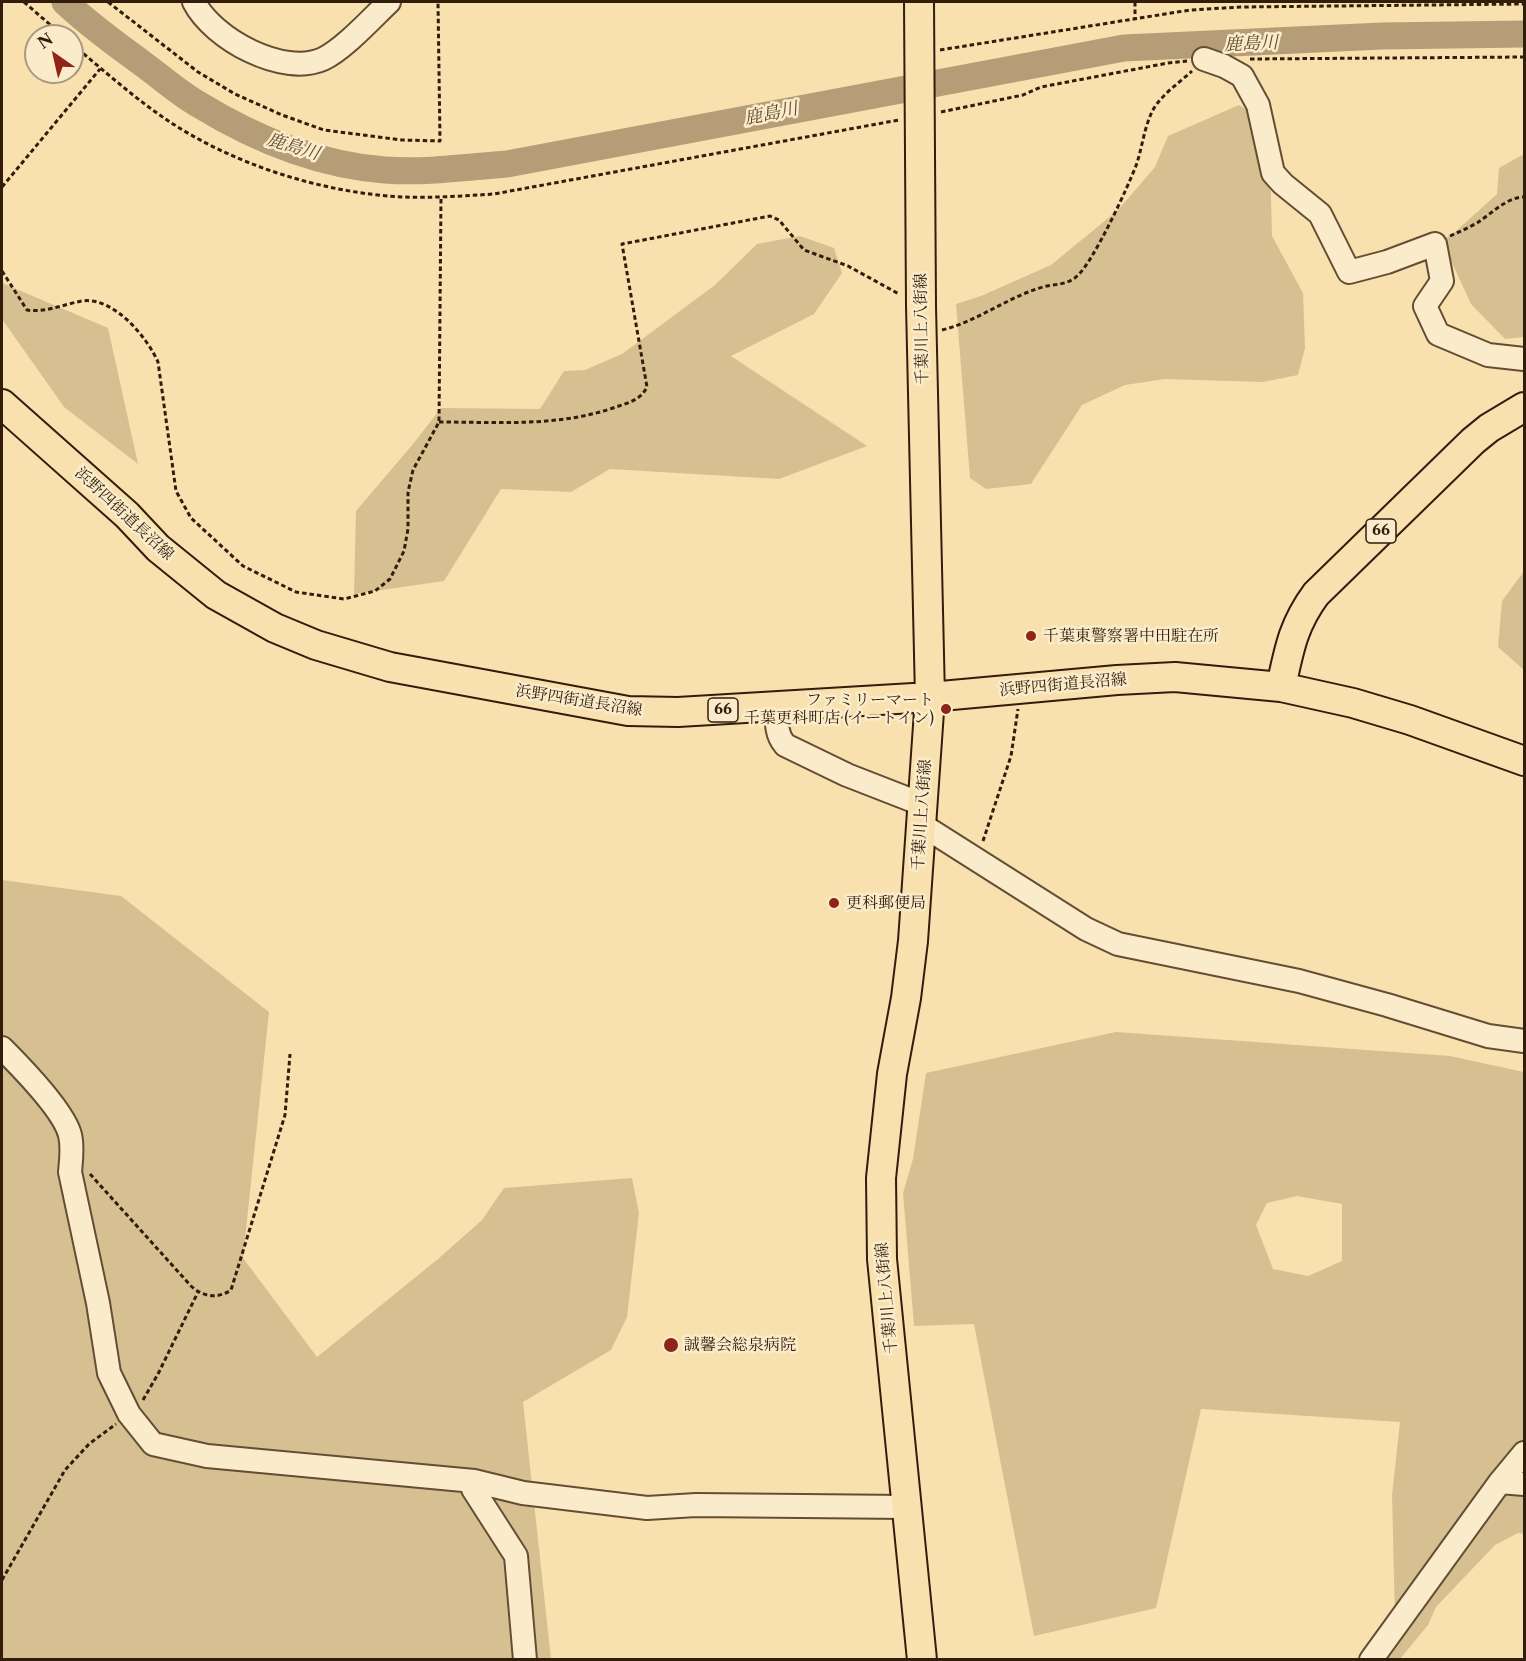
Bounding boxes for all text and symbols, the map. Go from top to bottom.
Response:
north arrow [24,24,84,84]
text: N [34,29,56,53]
water label: 鹿島川 [1224,32,1278,56]
water label: 鹿島川 [742,98,800,130]
water label: 鹿島川 [264,129,322,165]
street label: 千葉川上八街線 [911,273,933,385]
street label: 浜野四街道長沼線 [71,463,177,565]
road number: 66 [1366,519,1396,543]
place label: 千葉東警察署中田駐在所 [1043,626,1219,646]
marker: 千葉東警察署中田駐在所 [1024,629,1038,643]
street label: 浜野四街道長沼線 [998,670,1128,700]
street label: 浜野四街道長沼線 [514,682,644,720]
place label: ファミリーマート 千葉更科町店 (イートイン) [744,690,934,728]
road number: 66 [708,698,738,722]
marker: ファミリーマート 千葉更科町店 (イートイン) [939,702,953,716]
street label: 千葉川上八街線 [909,758,935,872]
place label: 更科郵便局 [846,893,926,913]
marker: 更科郵便局 [827,896,841,910]
street label: 千葉川上八街線 [873,1241,901,1355]
place label: 誠馨会総泉病院 [684,1335,796,1355]
marker: 誠馨会総泉病院 [662,1336,680,1354]

